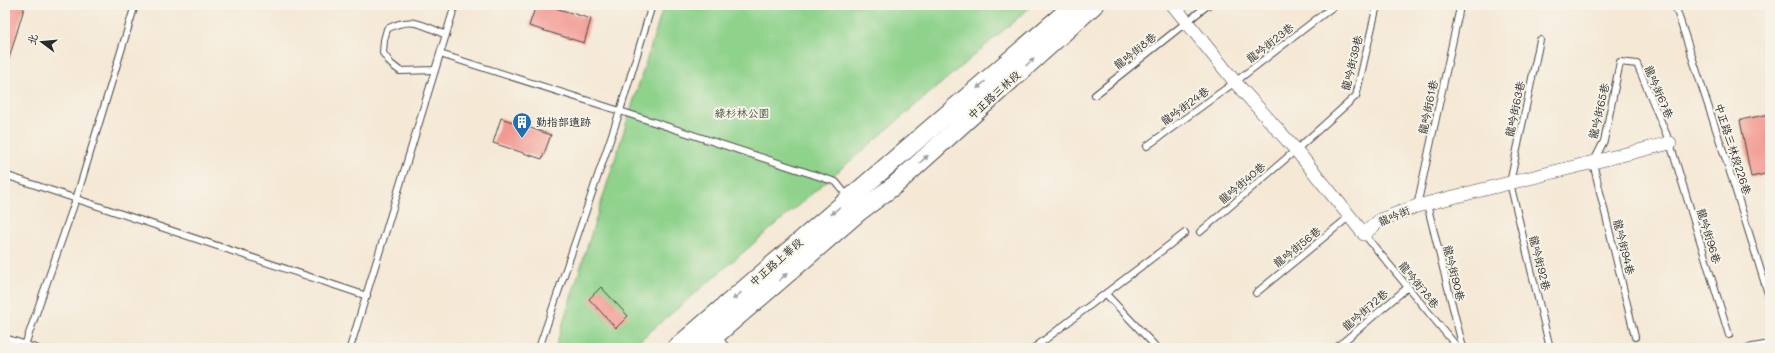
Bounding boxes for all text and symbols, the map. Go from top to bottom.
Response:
street label: 龍吟街23巷 [1243,19,1297,66]
north arrow [22,22,62,62]
street label: 龍吟街8巷 [1110,29,1159,72]
text: 北 [23,32,41,46]
street label: 龍吟街39巷 [1337,33,1366,92]
one-way arrow [1025,58,1036,67]
street label: 龍吟街67巷 [1641,63,1677,121]
street label: 中正路三林段 [964,67,1023,122]
street label: 龍吟街61巷 [1414,78,1441,136]
street label: 龍吟街63巷 [1501,79,1528,138]
one-way arrow [976,81,986,90]
street label: 龍吟街65巷 [1585,81,1612,140]
street label: 龍吟街24巷 [1157,83,1212,128]
street label: 中正路三林段226巷 [1712,101,1755,197]
park label: 綠杉林公園 [715,105,770,120]
building icon: 勤指部遺跡 [511,111,533,139]
place label: 勤指部遺跡 [536,114,591,129]
one-way arrow [918,154,929,163]
street label: 龍吟街40巷 [1215,158,1268,207]
street label: 龍吟街 [1376,202,1413,229]
one-way arrow [830,206,840,215]
street label: 龍吟街96巷 [1694,206,1725,265]
street label: 龍吟街94巷 [1610,217,1639,276]
street label: 龍吟街56巷 [1270,223,1324,270]
street label: 中正路上華段 [746,234,805,289]
street label: 龍吟街92巷 [1526,234,1555,292]
street label: 龍吟街90巷 [1440,243,1469,302]
street label: 龍吟街78巷 [1396,258,1443,311]
one-way arrow [778,272,789,281]
street label: 龍吟街72巷 [1339,286,1391,334]
one-way arrow [731,291,742,300]

